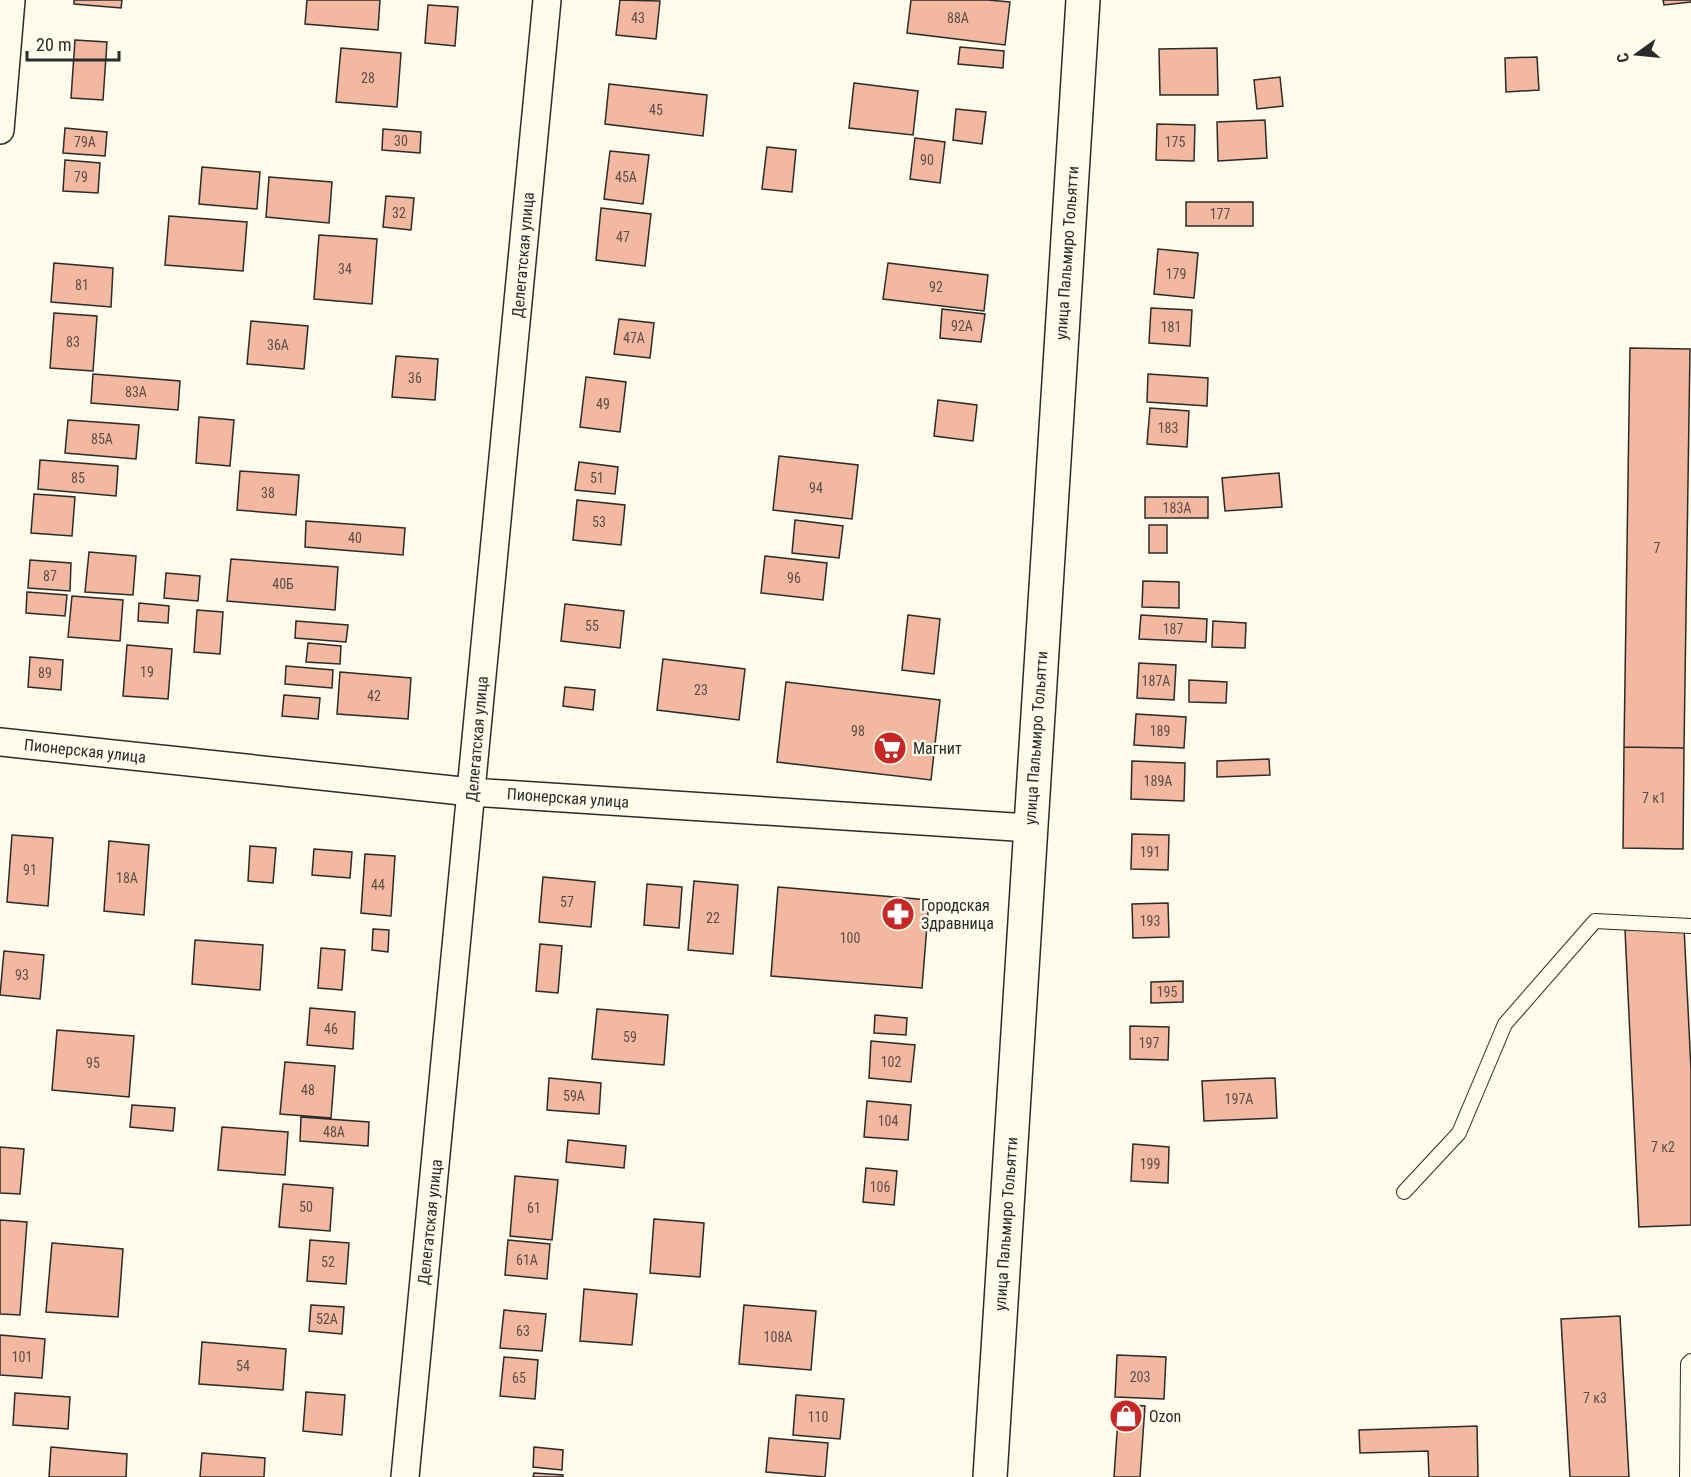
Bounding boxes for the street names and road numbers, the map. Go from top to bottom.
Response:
street label: улица Пальмиро Тольятти [1051,165,1083,341]
street label: Делегатская улица [508,191,538,319]
street label: улица Пальмиро Тольятти [1020,650,1052,826]
street label: Делегатская улица [462,675,492,803]
street label: Пионерская улица [23,735,147,767]
street label: Пионерская улица [506,784,630,812]
street label: улица Пальмиро Тольятти [990,1136,1022,1312]
street label: Делегатская улица [414,1158,446,1286]

